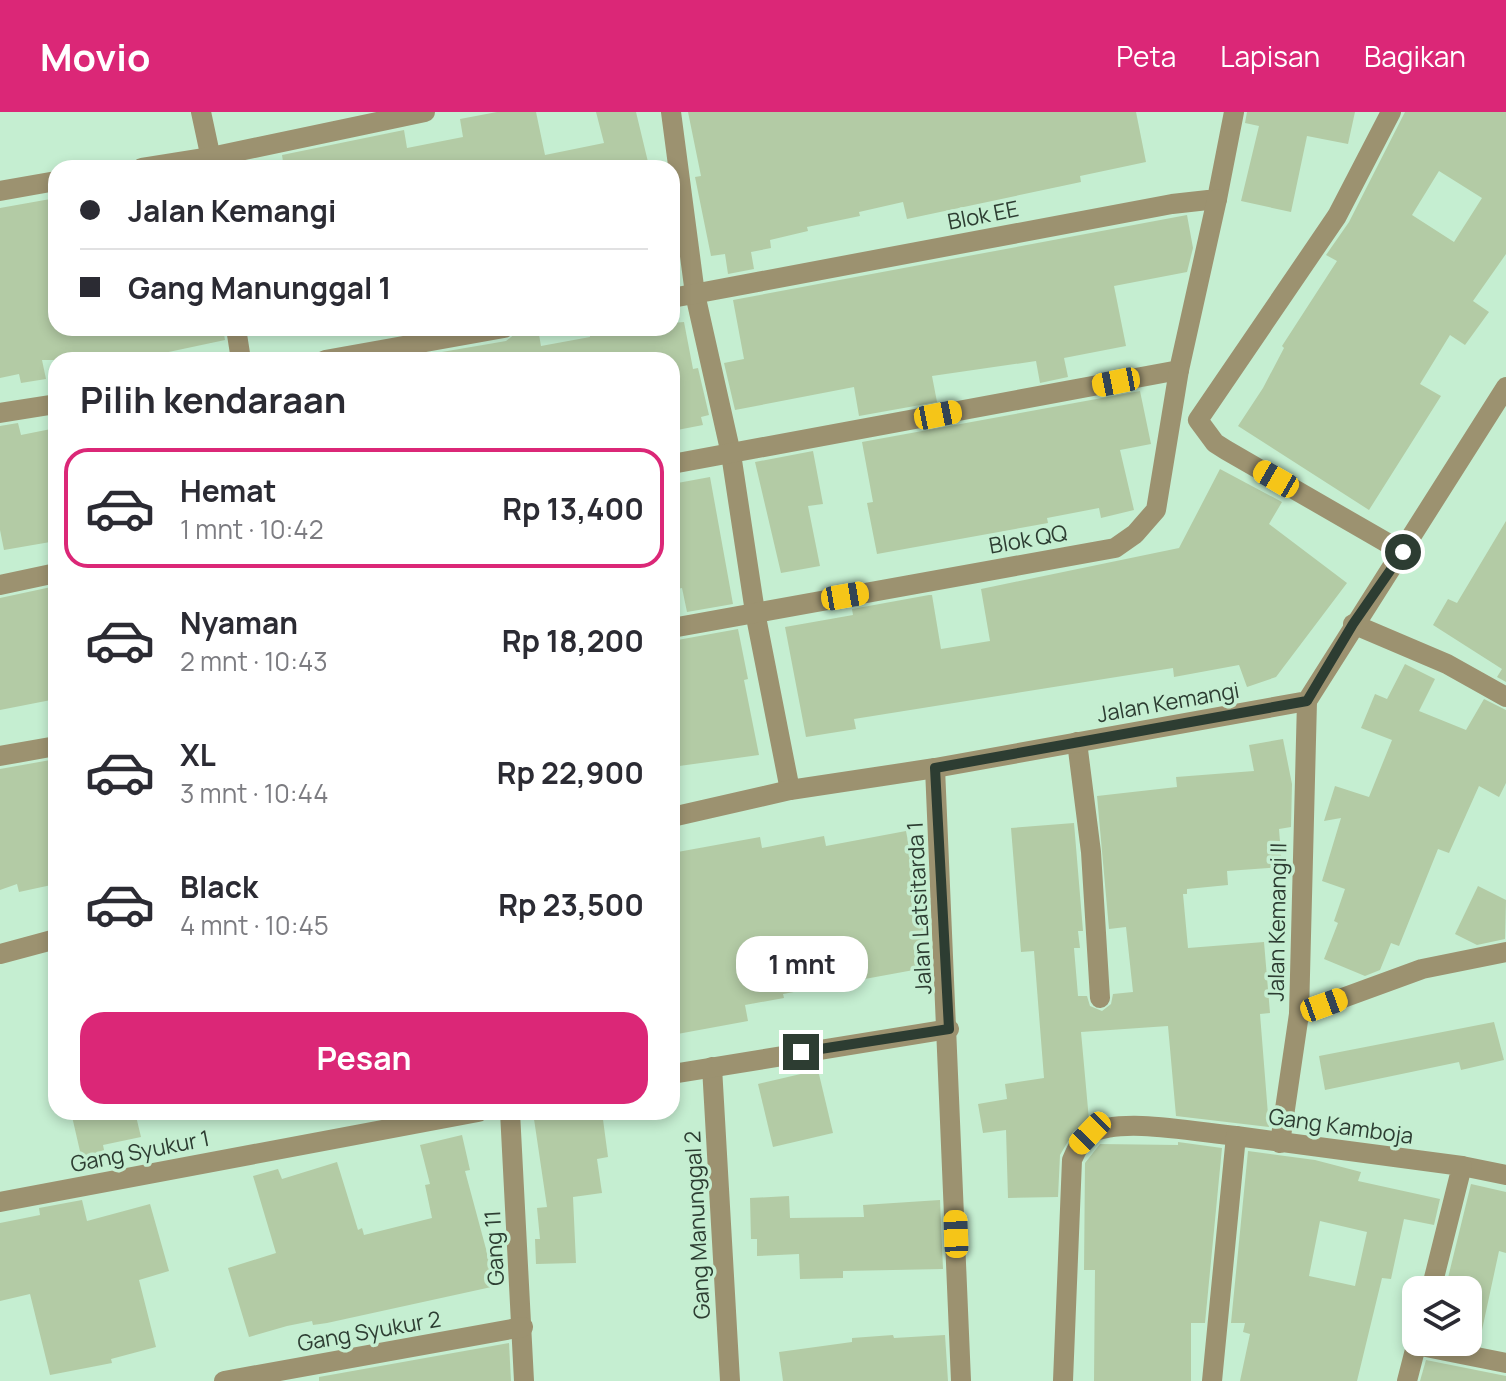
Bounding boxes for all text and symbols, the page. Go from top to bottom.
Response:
text: Movio [40,30,150,82]
text: Peta [1116,37,1176,75]
text: Lapisan [1220,37,1320,75]
text: Bagikan [1364,37,1466,75]
text: Jalan Kemangi [128,190,337,231]
street label: Blok EE [945,193,1021,237]
text: Gang Manunggal 1 [128,267,392,308]
car [1090,366,1142,398]
text: Pilih kendaraan [80,375,346,424]
car [912,399,964,431]
car [1249,457,1303,501]
text: Hemat [180,470,277,511]
icon: car [84,472,156,544]
text: Rp 13,400 [502,488,644,529]
text: 1 mnt · 10:42 [180,511,323,547]
street label: Blok QQ [987,517,1069,561]
route start [1385,534,1421,570]
car [819,580,871,612]
text: Nyaman [180,602,298,643]
icon: car [84,604,156,676]
text: Rp 18,200 [502,620,644,661]
text: 2 mnt · 10:43 [180,643,328,679]
street label: Jalan Kemangi [1094,675,1242,729]
text: XL [180,734,216,775]
icon: car [84,736,156,808]
text: Rp 22,900 [497,752,644,793]
text: 3 mnt · 10:44 [180,775,328,811]
street label: Jalan Latsitarda 1 [899,821,939,995]
street label: Jalan Kemangi II [1261,842,1293,1002]
text: Black [180,866,258,907]
icon: car [84,868,156,940]
text: Rp 23,500 [498,884,644,925]
text: 4 mnt · 10:45 [180,907,329,943]
callout: 1 mnt [735,936,867,992]
text: 1 mnt [768,946,836,982]
car [1297,986,1351,1024]
button: Pesan [80,1012,648,1104]
route end [783,1034,819,1070]
street label: Gang Kamboja [1267,1101,1415,1151]
car [1065,1107,1115,1159]
street label: Gang Syukur 1 [68,1123,212,1179]
street label: Gang Manunggal 2 [677,1130,717,1320]
street label: Gang 11 [477,1210,511,1286]
car [943,1210,969,1258]
map controls [1402,1276,1482,1356]
button: layers [1402,1276,1482,1356]
street label: Gang Syukur 2 [295,1304,443,1358]

